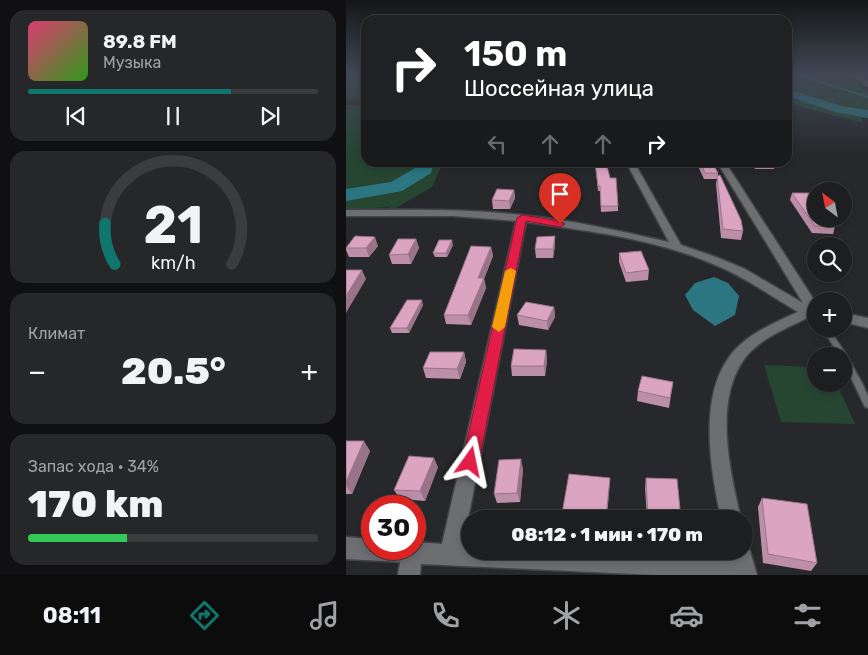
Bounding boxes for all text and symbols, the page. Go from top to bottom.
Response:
text: 89.8 FM [103,30,177,53]
text: 150 m [464,33,567,75]
icon: right [381,35,446,100]
text: Музыка [103,53,161,72]
text: Шоссейная улица [464,75,654,102]
icon: previous [62,102,90,130]
icon: pause [159,102,187,130]
icon: next [256,102,284,130]
icon: left [483,130,511,158]
icon: ahead [536,130,564,158]
icon: ahead [589,130,617,158]
icon: right [642,130,670,158]
pin [539,173,581,224]
icon: arrive [546,180,574,208]
north arrow [807,182,852,228]
map controls [807,182,852,392]
text: 21 [143,194,203,256]
button: search [807,237,852,282]
text: km/h [151,252,195,273]
button: + [807,292,852,337]
text: Климат [28,324,85,343]
button: − [807,347,852,392]
text: 20.5° [121,348,226,394]
text: − [28,355,46,388]
text: + [301,355,318,388]
position arrow [443,435,495,487]
text: Запас хода · 34% [28,457,159,476]
text: 170 km [28,481,164,527]
speed limit sign: 30 [361,495,426,560]
text: 08:12 · 1 мин · 170 m [511,523,703,546]
icon: directions [187,598,222,633]
icon: music [307,598,342,633]
icon: phone [428,598,463,633]
icon: climate [549,598,584,633]
icon: car [669,598,704,633]
icon: filters [790,598,825,633]
text: 08:11 [43,602,101,629]

